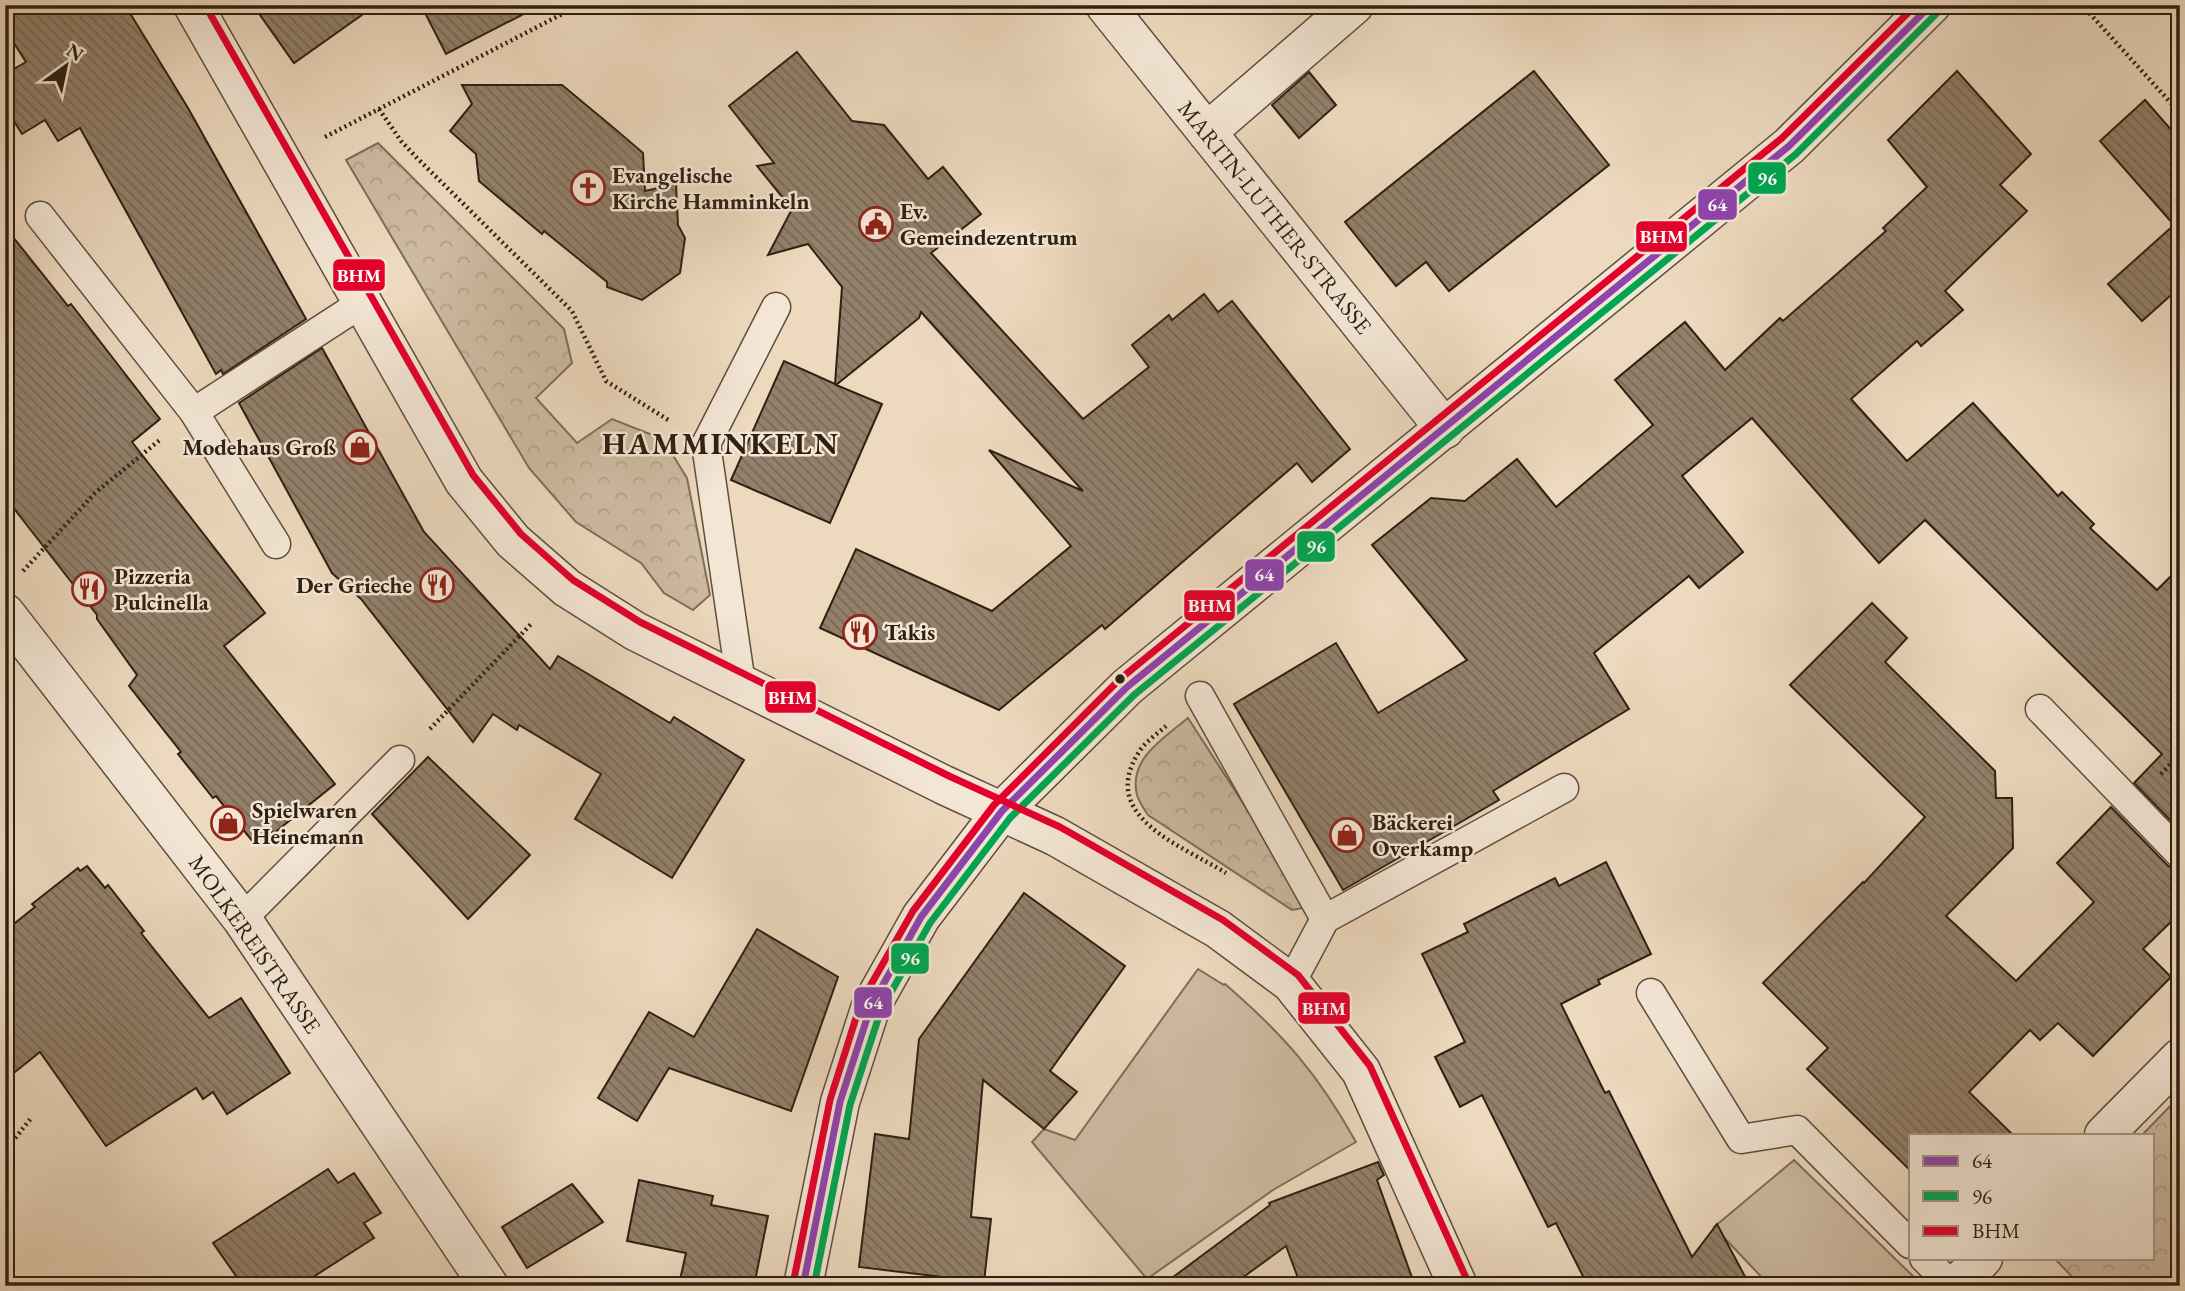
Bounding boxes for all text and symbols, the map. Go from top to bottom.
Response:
north arrow [32,32,102,102]
text: N [62,37,89,67]
street label: MARTIN-LUTHER-STRASSE [1171,94,1379,340]
place label: Evangelische Kirche Hamminkeln [612,160,809,216]
line badge: 96 [1747,161,1787,195]
text: 96 [1757,166,1777,191]
church icon: Evangelische Kirche Hamminkeln [569,169,607,207]
line badge: 64 [1697,188,1738,221]
text: 64 [1707,192,1728,217]
place label: Ev. Gemeindezentrum [900,196,1078,252]
public building icon: Ev. Gemeindezentrum [857,205,895,243]
line badge: BHM [1635,220,1688,253]
text: BHM [1640,224,1684,249]
line badge: BHM [332,258,386,292]
text: BHM [337,263,381,288]
district label: HAMMINKELN [602,424,840,463]
shop icon: Modehaus Groß [341,428,379,466]
place label: Modehaus Groß [182,432,336,462]
line badge: 96 [1296,530,1336,563]
text: 96 [1306,534,1326,559]
line badge: 64 [1244,558,1285,592]
place label: Pizzeria Pulcinella [114,561,210,617]
text: 64 [1254,562,1275,587]
restaurant icon: Der Grieche [418,566,456,604]
restaurant icon: Pizzeria Pulcinella [70,570,108,608]
place label: Der Grieche [296,570,412,600]
line badge: BHM [1183,589,1236,622]
text: BHM [1188,593,1232,618]
restaurant icon: Takis [841,613,879,651]
place label: Takis [884,617,935,647]
unlabelled marker [1113,672,1127,686]
line badge: BHM [764,680,817,714]
text: BHM [768,685,812,710]
place label: Spielwaren Heinemann [252,795,364,851]
shop icon: Spielwaren Heinemann [209,804,247,842]
place label: Bäckerei Overkamp [1372,807,1474,863]
shop icon: Bäckerei Overkamp [1328,816,1366,854]
street label: MOLKEREISTRASSE [182,849,328,1039]
line badge: 96 [890,942,930,975]
text: 96 [900,946,920,971]
line badge: 64 [853,986,893,1019]
text: 64 [863,990,884,1015]
line badge: BHM [1297,991,1351,1025]
text: BHM [1302,996,1346,1021]
legend [1909,1134,2154,1260]
text: 64 [1972,1147,1993,1174]
text: 96 [1972,1183,1992,1210]
text: BHM [1972,1217,2020,1244]

